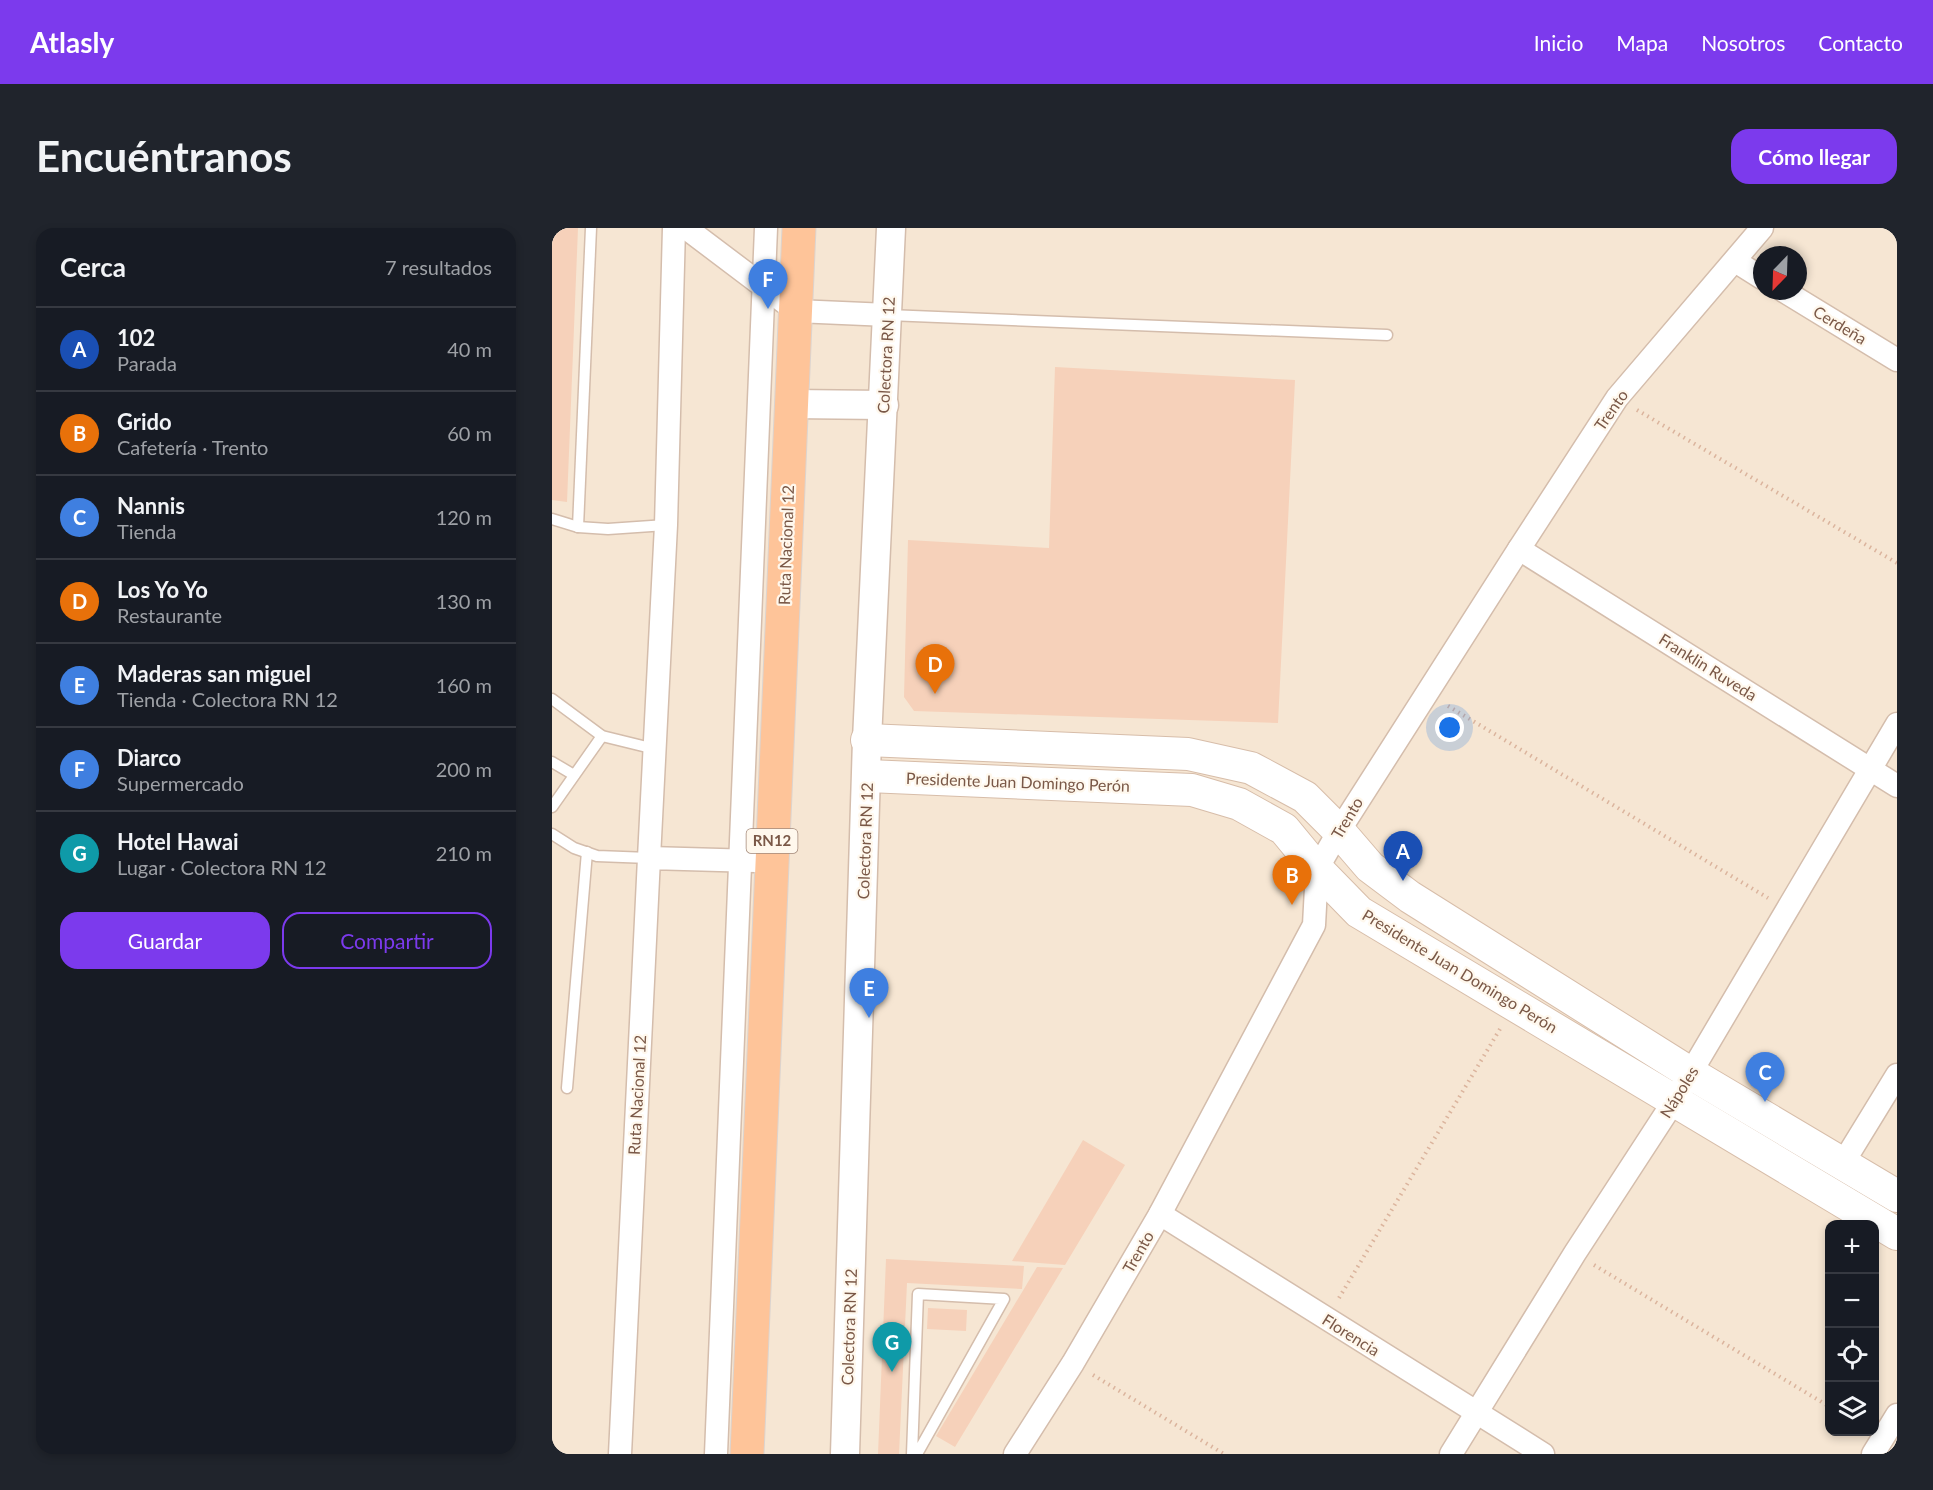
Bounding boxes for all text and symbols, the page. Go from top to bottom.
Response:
text: Atlasly [30,25,114,59]
text: Inicio [1534,30,1583,55]
text: Mapa [1616,30,1668,55]
text: Nosotros [1701,30,1785,55]
text: Contacto [1818,30,1903,55]
button: Cómo llegar [1731,129,1897,184]
text: Encuéntranos [36,131,292,181]
north arrow [1753,246,1807,300]
text: Cerca [60,251,126,283]
text: 7 resultados [385,255,492,279]
pin: F [748,260,788,309]
street label: Colectora RN 12 [873,296,898,414]
street label: Cerdeña [1810,301,1870,348]
text: 102 [117,324,155,351]
text: A [73,337,86,361]
text: 40 m [447,337,492,361]
text: Parada [117,351,177,375]
street label: Trento [1590,386,1631,434]
text: Grido [117,408,172,435]
text: B [73,421,86,445]
text: 60 m [447,421,492,445]
text: Cafetería · Trento [117,435,268,459]
street label: Ruta Nacional 12 [774,485,797,605]
text: Nannis [117,492,185,519]
text: C [73,505,86,529]
text: 120 m [436,505,492,529]
text: Tienda [117,519,176,543]
text: Los Yo Yo [117,576,208,603]
text: D [72,589,87,613]
text: 130 m [436,589,492,613]
text: Restaurante [117,603,222,627]
street label: Franklin Ruveda [1656,629,1761,704]
pin: D [916,644,955,694]
text: Maderas san miguel [117,660,311,687]
text: E [74,673,85,697]
text: 160 m [436,673,492,697]
text: Tienda · Colectora RN 12 [117,687,338,711]
your location [1435,713,1464,742]
text: Diarco [117,744,181,771]
text: F [74,757,85,781]
text: 200 m [436,757,492,781]
street label: Presidente Juan Domingo Perón [906,768,1130,795]
text: Supermercado [117,771,244,795]
street label: Colectora RN 12 [853,782,876,900]
street label: Trento [1327,793,1366,842]
text: Hotel Hawai [117,828,239,855]
road number: RN12 [746,829,798,853]
pin: A [1384,832,1422,881]
text: G [72,841,87,865]
text: 210 m [436,841,492,865]
text: Lugar · Colectora RN 12 [117,855,327,879]
pin: B [1272,856,1312,905]
street label: Presidente Juan Domingo Perón [1359,905,1561,1036]
button: Guardar [60,912,270,969]
button: Compartir [282,912,492,969]
pin: E [850,968,888,1018]
street label: Ruta Nacional 12 [624,1034,649,1155]
pin: C [1746,1052,1784,1102]
street label: Nápoles [1655,1062,1702,1121]
map controls [1825,1220,1879,1436]
button: + [1825,1220,1879,1274]
street label: Trento [1118,1227,1157,1276]
street label: Colectora RN 12 [837,1268,860,1386]
button: − [1825,1274,1879,1328]
street label: Florencia [1319,1310,1383,1360]
pin: G [872,1322,912,1372]
button: locate [1825,1328,1879,1382]
button: layers [1825,1382,1879,1436]

